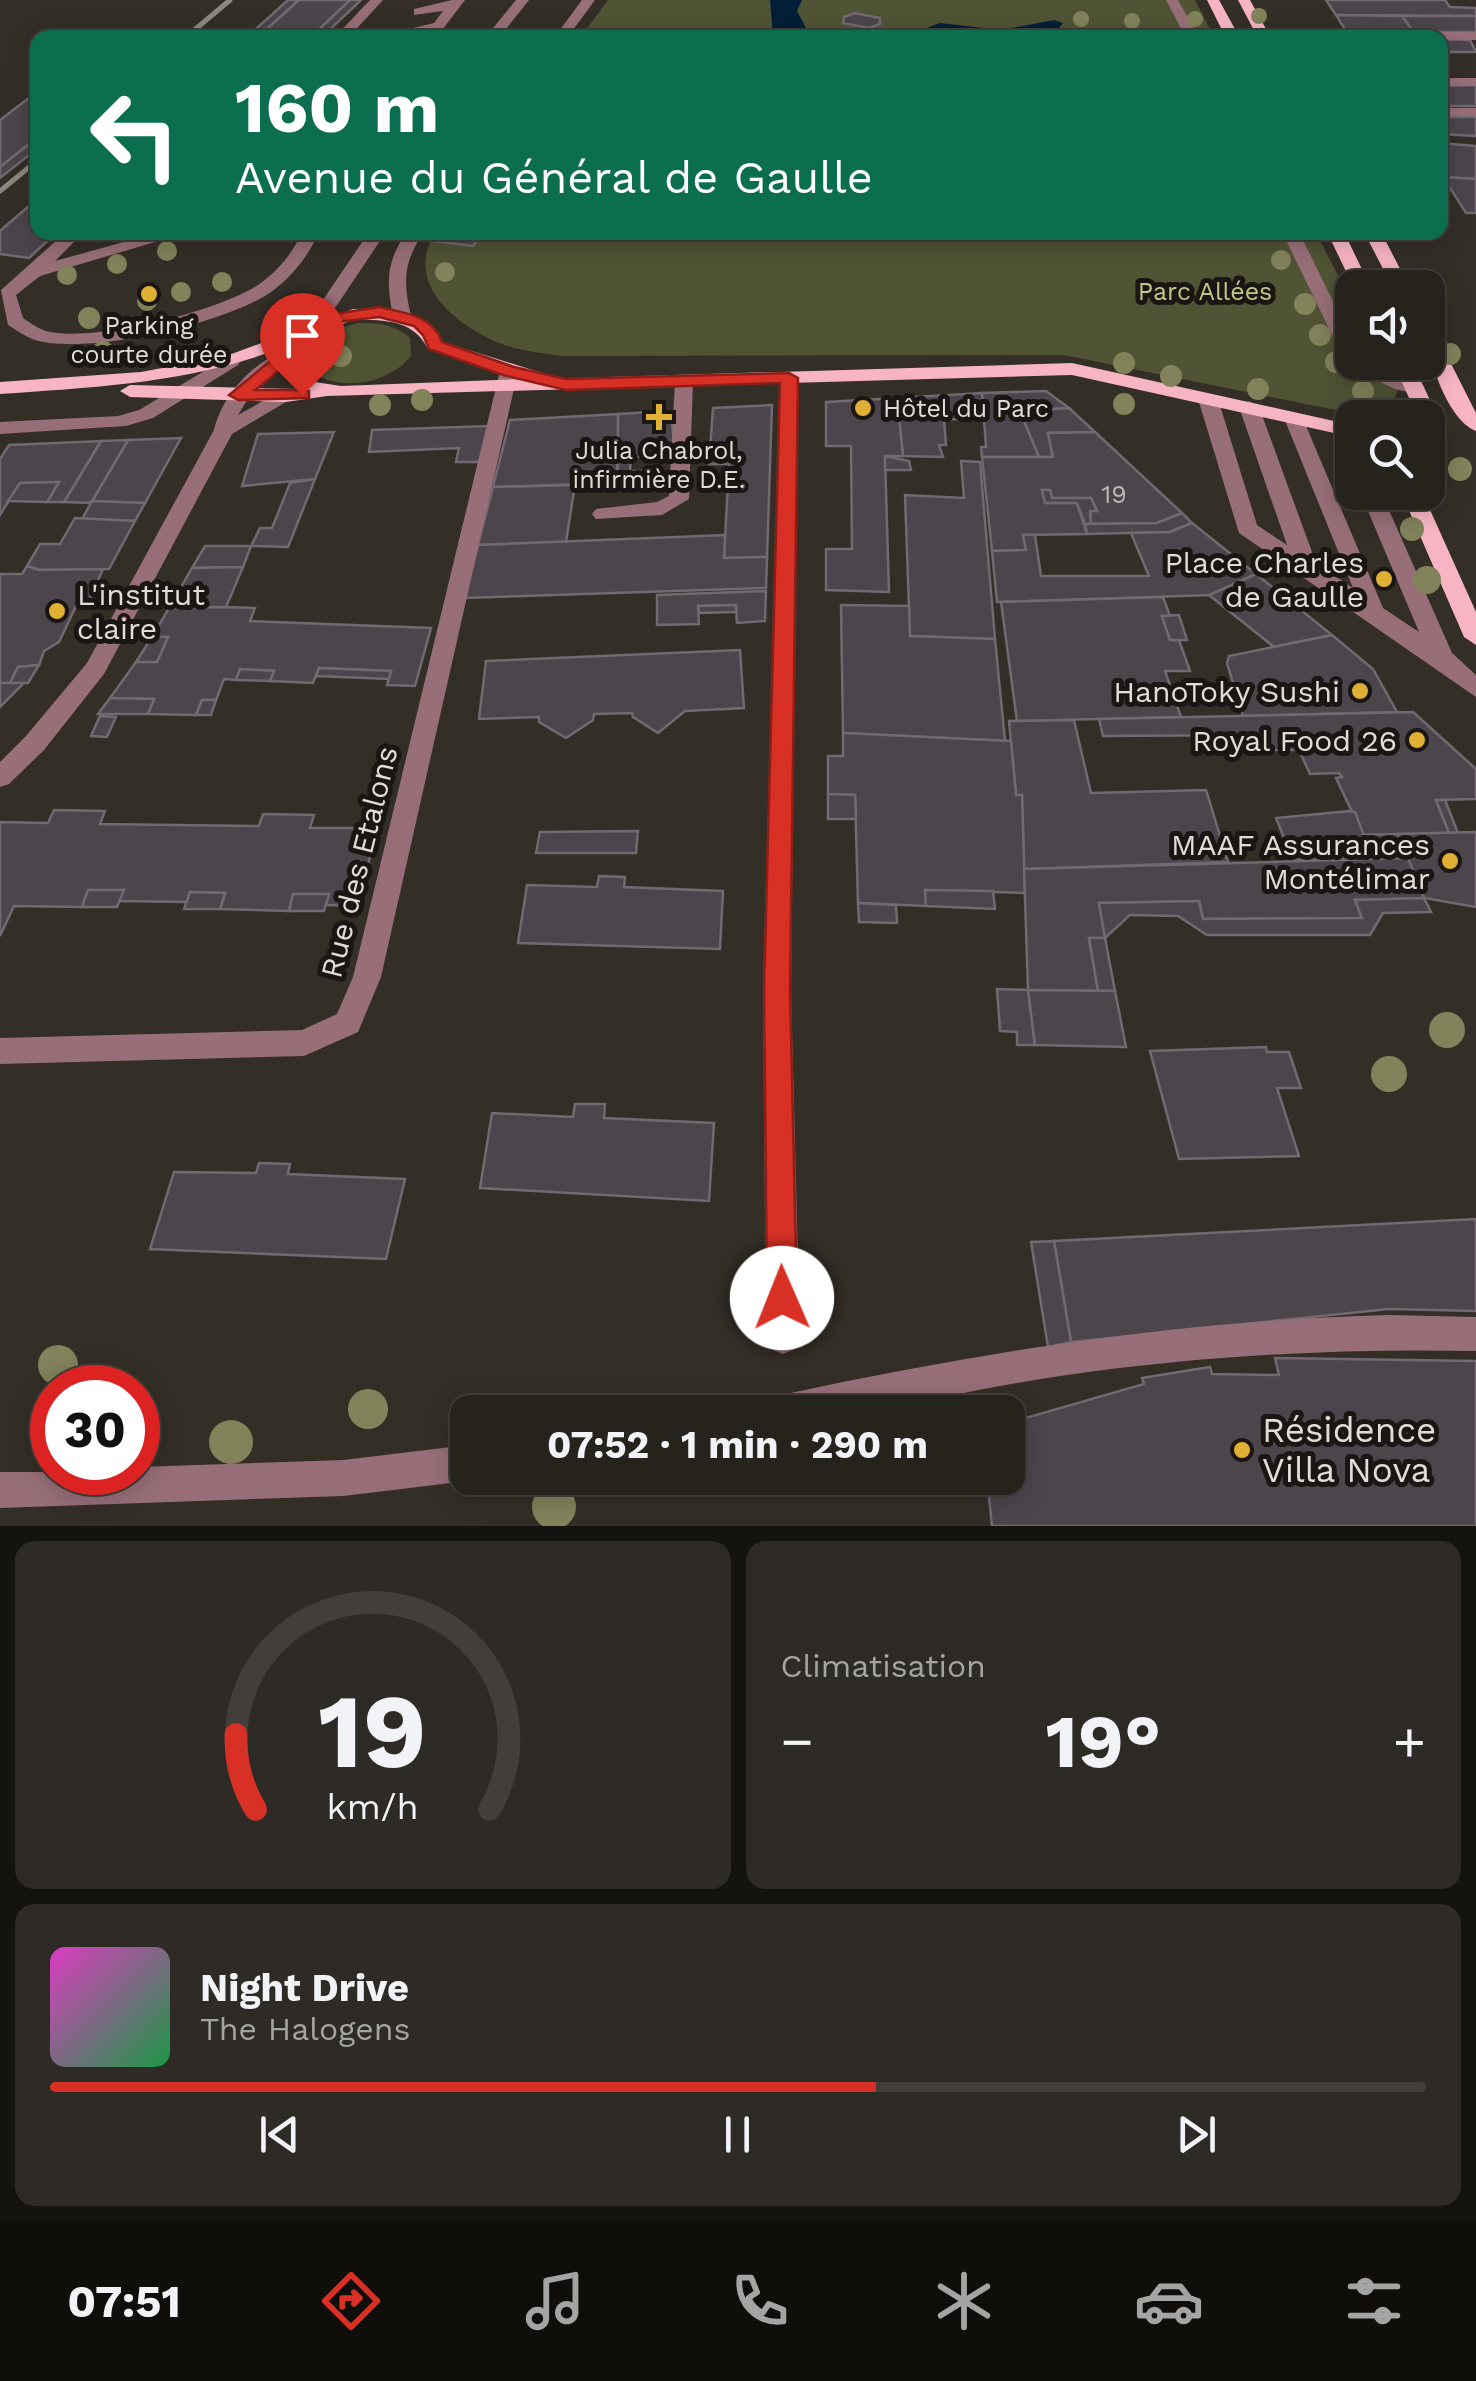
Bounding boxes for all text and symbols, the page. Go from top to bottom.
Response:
text: 160 m [235,67,439,149]
icon: left [70,70,200,200]
text: Avenue du Général de Gaulle [235,151,873,204]
map controls [1335,270,1445,510]
button: sound [1335,270,1445,380]
park label: Parc Allées [1138,277,1272,306]
marker: Parking courte durée [138,283,160,305]
pin [260,293,345,396]
icon: arrive [275,308,330,363]
place label: Parking courte durée [70,311,228,369]
place label: Hôtel du Parc [883,394,1049,423]
marker: Hôtel du Parc [852,397,874,419]
button: search [1335,400,1445,510]
marker: Julia Chabrol, infirmière D.E. [646,404,672,430]
place label: Julia Chabrol, infirmière D.E. [573,436,745,494]
house number: 19 [1101,480,1127,509]
place label: Place Charles de Gaulle [1165,545,1364,614]
marker: Place Charles de Gaulle [1373,568,1395,590]
place label: L'institut claire [77,577,205,646]
marker: L'institut claire [46,600,68,622]
place label: HanoToky Sushi [1113,674,1340,709]
marker: HanoToky Sushi [1349,680,1371,702]
place label: Royal Food 26 [1192,723,1397,758]
marker: Royal Food 26 [1406,729,1428,751]
street label: Rue des Etalons [313,743,405,981]
place label: MAAF Assurances Montélimar [1171,827,1430,896]
marker: MAAF Assurances Montélimar [1439,850,1461,872]
position arrow [730,1246,834,1350]
speed limit sign: 30 [30,1365,160,1495]
place label: Résidence Villa Nova [1262,1409,1436,1491]
text: 07:52 · 1 min · 290 m [547,1423,928,1467]
marker: Résidence Villa Nova [1231,1439,1253,1461]
text: Climatisation [781,1647,986,1685]
text: 19 [318,1670,427,1792]
text: 19° [1045,1697,1161,1785]
text: − [781,1709,814,1773]
text: + [1393,1709,1426,1773]
text: km/h [327,1786,419,1828]
text: Night Drive [200,1966,409,2010]
text: The Halogens [200,2010,410,2048]
icon: previous [252,2107,307,2162]
icon: pause [710,2107,765,2162]
icon: next [1169,2107,1224,2162]
icon: directions [316,2266,386,2336]
icon: music [520,2266,590,2336]
icon: phone [725,2266,795,2336]
icon: climate [929,2266,999,2336]
icon: car [1134,2266,1204,2336]
icon: filters [1339,2266,1409,2336]
text: 07:51 [67,2275,181,2328]

